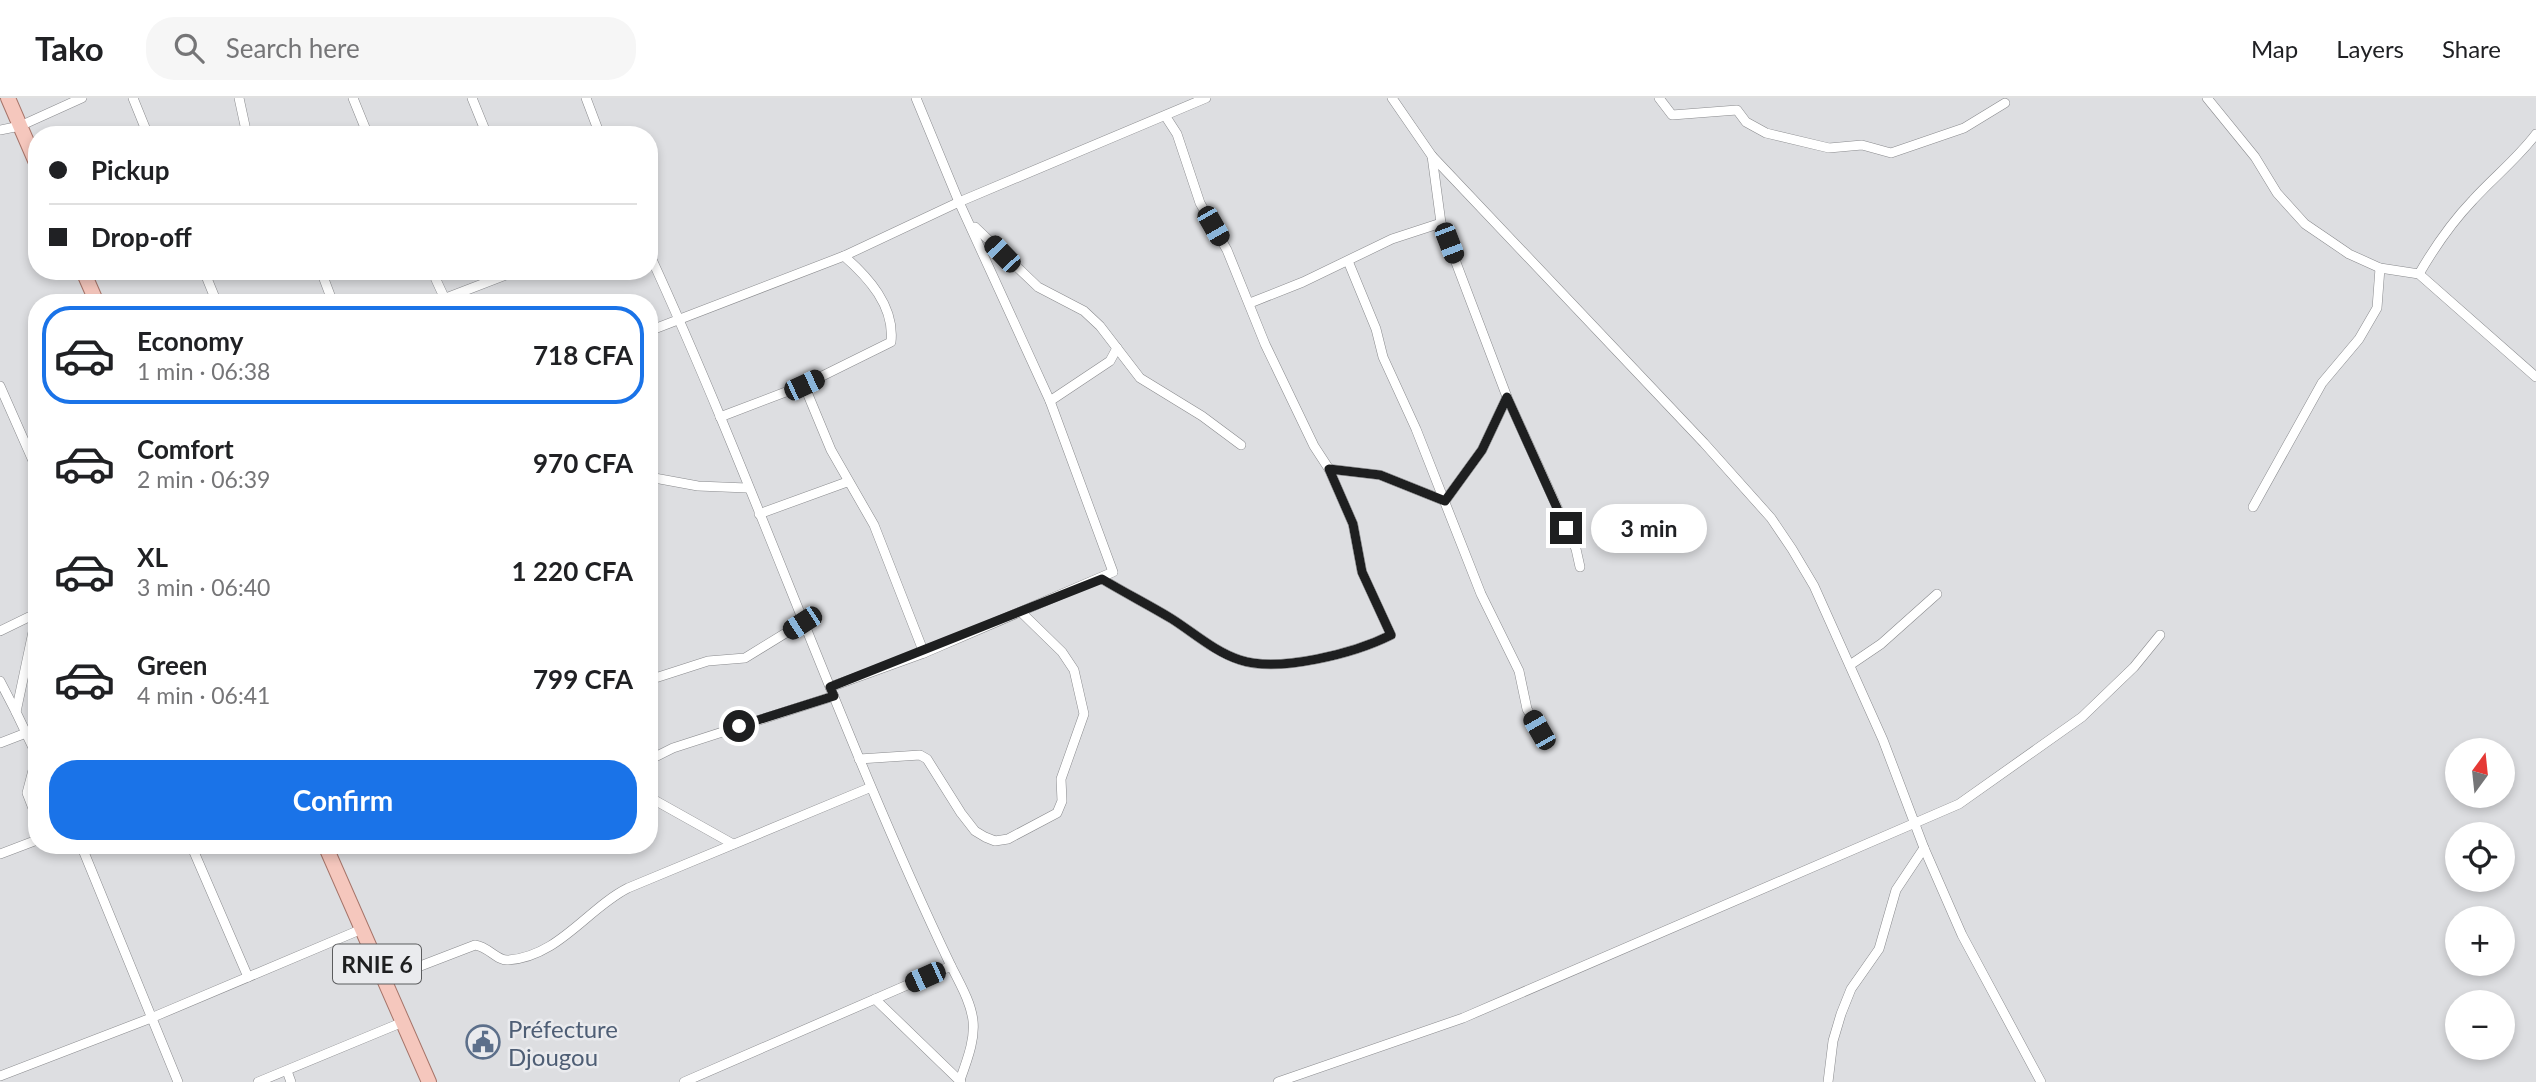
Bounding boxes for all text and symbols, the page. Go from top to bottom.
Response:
search box [146,17,636,80]
text: Tako [35,28,104,68]
icon: search [170,29,208,67]
text: Search here [226,32,360,64]
text: Map [2251,34,2298,63]
text: Layers [2336,34,2404,63]
text: Share [2442,34,2501,63]
text: Pickup [91,154,170,186]
car [1194,203,1233,249]
car [1432,220,1467,266]
text: Drop-off [91,221,192,253]
car [980,232,1025,276]
icon: car [53,324,116,387]
text: Economy [137,325,243,357]
text: 718 CFA [533,339,633,371]
text: 1 min · 06:38 [137,357,270,385]
car [781,367,828,403]
icon: car [53,432,116,495]
text: Comfort [137,433,234,465]
text: 970 CFA [533,447,633,479]
text: 2 min · 06:39 [137,465,270,493]
callout: 3 min [1590,504,1706,552]
route end [1550,512,1582,544]
text: 3 min [1620,514,1678,542]
icon: car [53,540,116,603]
text: XL [137,541,168,573]
text: 1 220 CFA [512,555,633,587]
text: 3 min · 06:40 [137,573,270,601]
car [779,603,826,643]
icon: car [53,648,116,711]
text: Green [137,649,207,681]
text: 799 CFA [533,663,633,695]
text: 4 min · 06:41 [137,681,270,709]
car [1520,707,1559,753]
route start [723,710,755,742]
north arrow [2445,738,2515,808]
map controls [2445,738,2515,1060]
button: Confirm [49,760,637,840]
button: locate [2445,822,2515,892]
button: + [2445,906,2515,976]
road number: RNIE 6 [333,944,421,984]
car [902,959,949,995]
button: − [2445,990,2515,1060]
place label: Préfecture Djougou [508,1014,618,1071]
public building icon: Préfecture Djougou [464,1023,502,1061]

